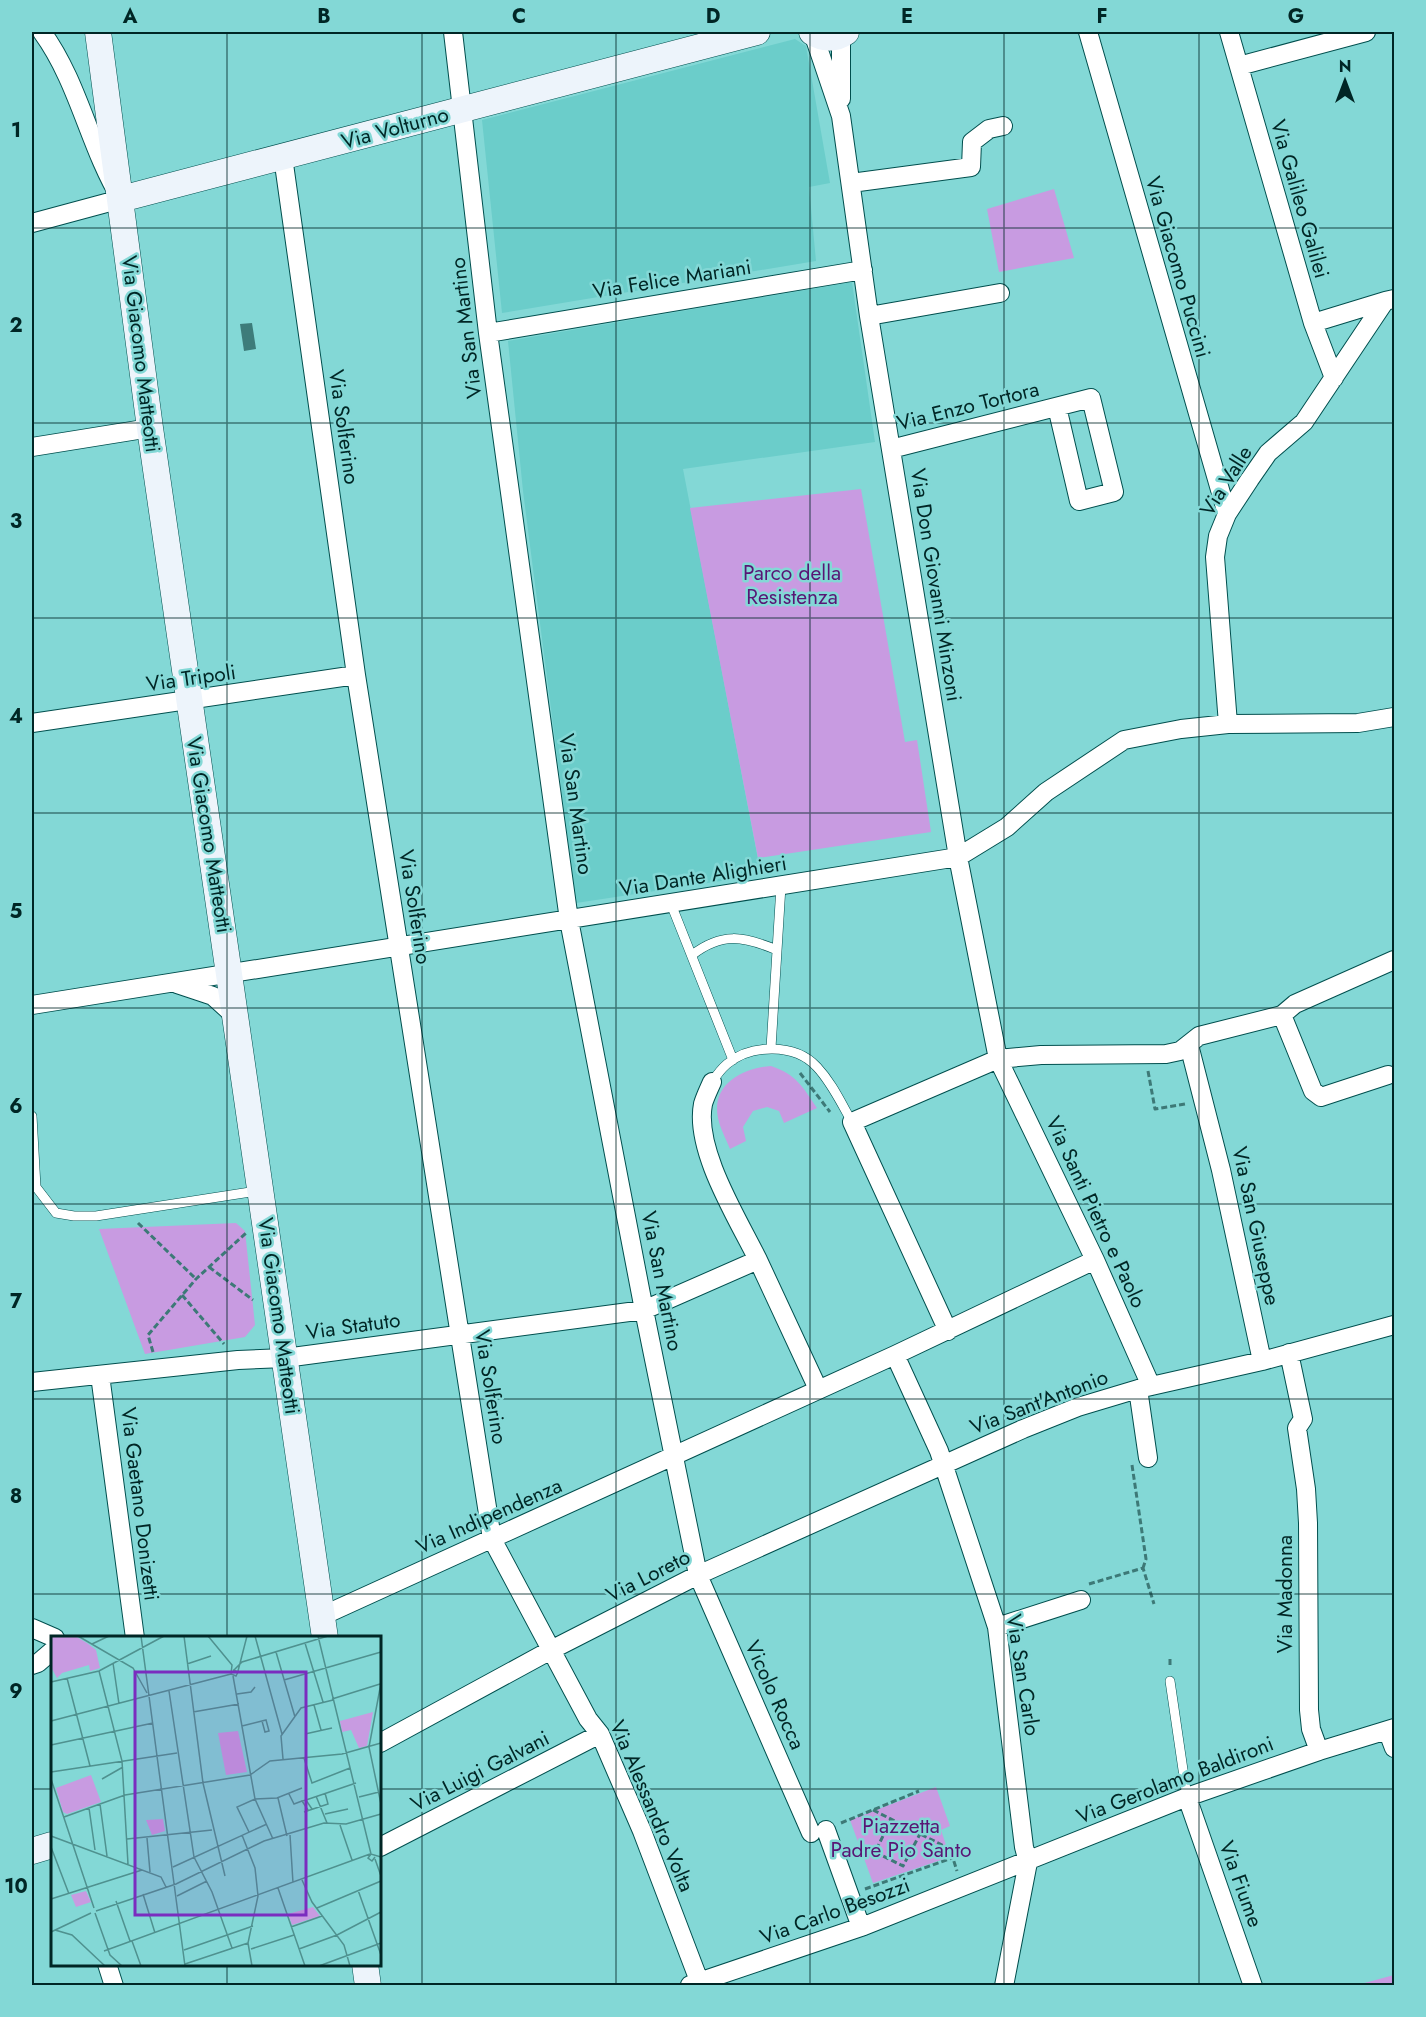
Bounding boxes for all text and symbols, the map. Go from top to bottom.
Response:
text: A [122,2,138,31]
text: B [317,2,331,31]
text: C [512,2,526,31]
text: D [706,2,720,31]
text: E [901,2,913,31]
text: F [1096,2,1108,31]
text: G [1288,2,1304,31]
north arrow [1315,51,1375,111]
text: N [1339,55,1351,78]
street label: Via Volturno [338,99,452,157]
text: 1 [11,116,21,145]
street label: Via Galileo Galilei [1263,116,1337,282]
street label: Via Giacomo Puccini [1138,173,1218,361]
street label: Via Felice Mariani [591,252,753,306]
street label: Via Giacomo Matteotti [114,254,168,454]
street label: Via San Martino [442,256,490,400]
text: 2 [9,311,23,340]
street label: Via Solferino [321,368,367,486]
street label: Via Enzo Tortora [894,374,1042,438]
street label: Via Valle [1193,440,1259,522]
street label: Via Don Giovanni Minzoni [903,466,969,704]
text: 3 [10,507,22,536]
park label: Parco della Resistenza [743,558,841,612]
street label: Via Tripoli [144,657,238,699]
text: 4 [9,702,23,731]
street label: Via San Martino [551,732,601,876]
street label: Via Giacomo Matteotti [179,735,239,935]
street label: Via Solferino [391,848,439,966]
street label: Via Dante Alighieri [617,848,789,904]
text: 5 [10,897,23,926]
text: 6 [9,1092,23,1121]
street label: Via Santi Pietro e Paolo [1038,1111,1154,1313]
street label: Via San Giuseppe [1225,1144,1287,1308]
street label: Via San Martino [634,1208,690,1354]
street label: Via Giacomo Matteotti [250,1216,308,1416]
text: 7 [10,1287,23,1316]
street label: Via Statuto [304,1305,402,1347]
street label: Via Solferino [467,1328,515,1446]
street label: Via Sant'Antonio [966,1362,1112,1442]
street label: Via Gaetano Donizetti [113,1406,167,1602]
street label: Via Indipendenza [411,1470,567,1562]
text: 8 [10,1482,22,1511]
street label: Via Madonna [1270,1535,1300,1653]
street label: Via Loreto [601,1542,695,1610]
street label: Via San Carlo [999,1612,1047,1738]
inset map [51,1636,381,1966]
street label: Vicolo Rocca [738,1636,812,1754]
text: 9 [9,1677,23,1706]
street label: Via Alessandro Volta [602,1716,702,1896]
street label: Via Luigi Galvani [405,1723,555,1819]
street label: Via Gerolamo Baldironi [1072,1729,1278,1831]
park label: Piazzetta Padre Pio Santo [831,1811,971,1865]
street label: Via Fiume [1212,1837,1271,1932]
street label: Via Carlo Besozzi [756,1870,914,1952]
text: 10 [4,1872,28,1901]

